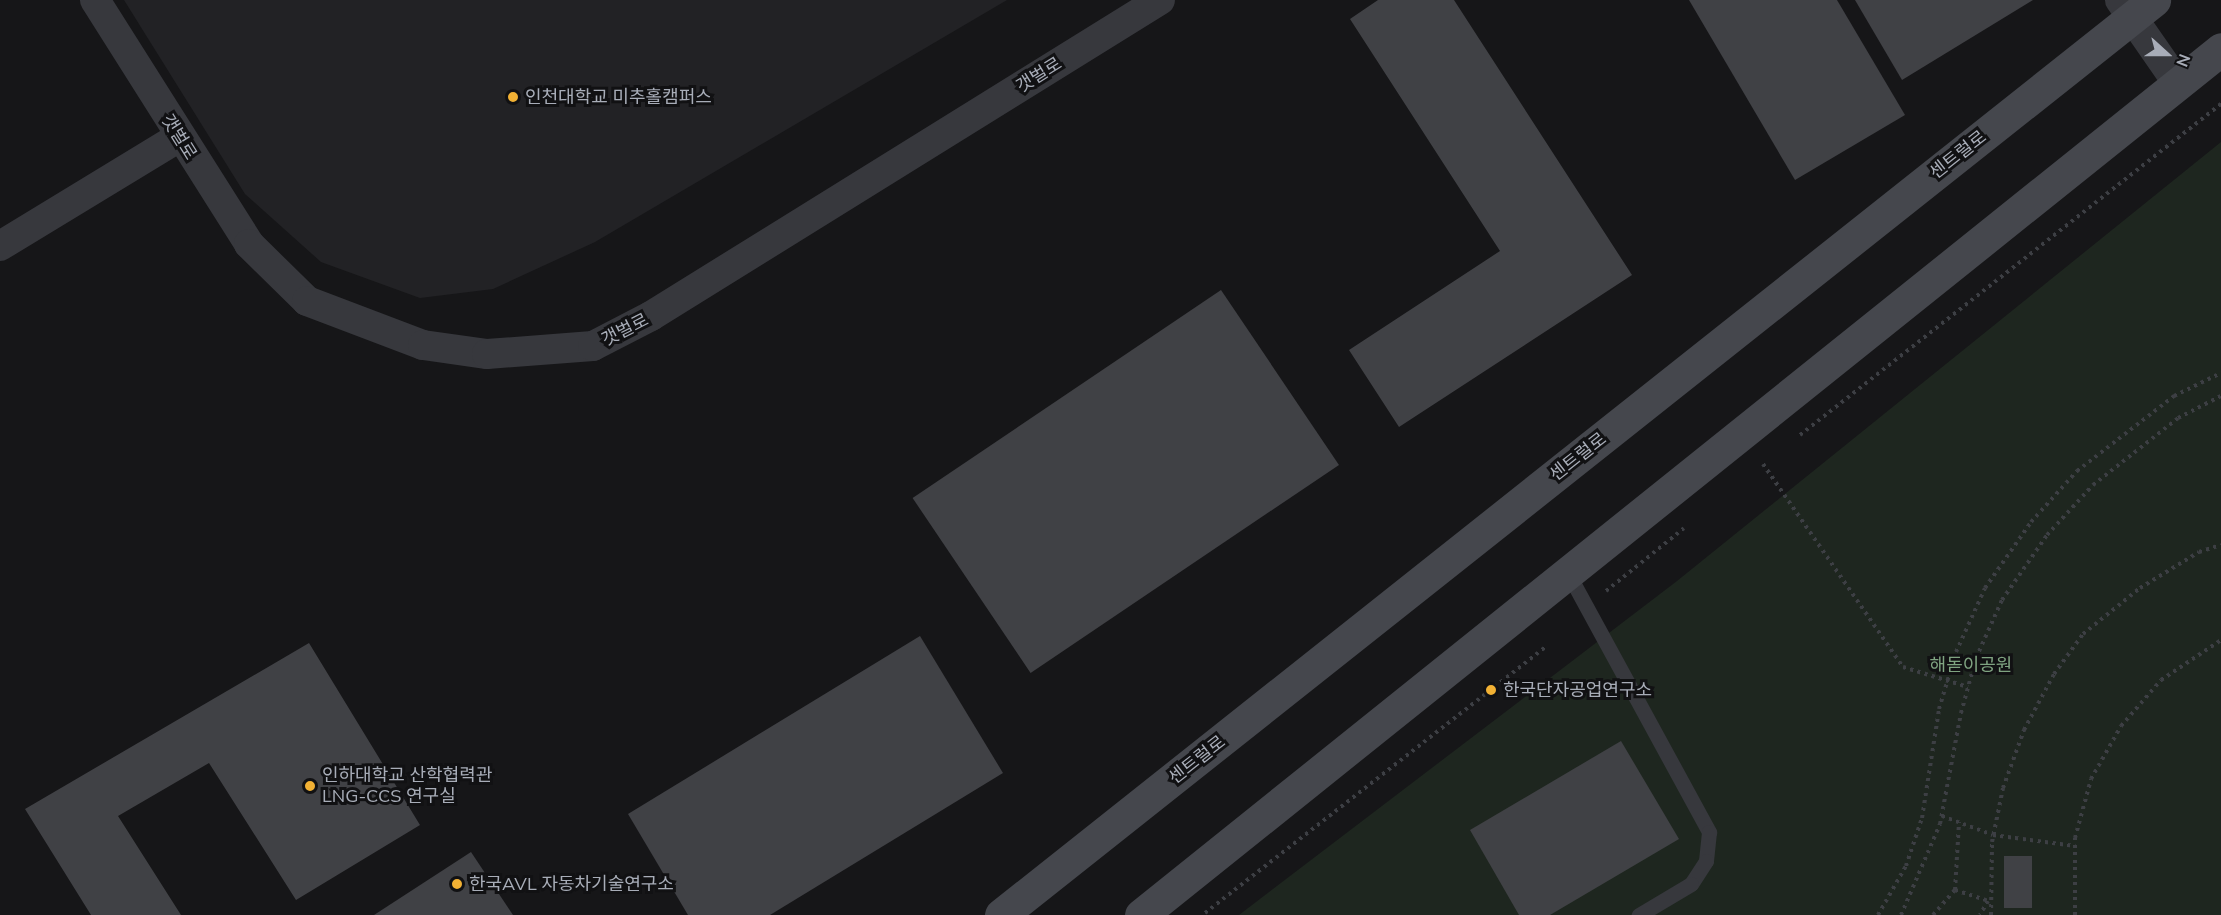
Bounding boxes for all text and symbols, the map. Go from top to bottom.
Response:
north arrow [2137,24,2197,84]
text: N [2172,51,2195,70]
street label: 갯벌로 [1012,53,1066,97]
place label: 인천대학교 미추홀캠퍼스 [525,86,712,108]
marker: 인천대학교 미추홀캠퍼스 [506,90,520,104]
street label: 갯벌로 [157,110,201,164]
street label: 센트럴로 [1925,126,1991,184]
street label: 갯벌로 [598,309,652,351]
street label: 센트럴로 [1545,428,1611,486]
park label: 해돋이공원 [1930,654,2012,676]
place label: 한국단자공업연구소 [1503,679,1652,701]
marker: 한국단자공업연구소 [1484,683,1498,697]
street label: 센트럴로 [1164,731,1230,789]
place label: 인하대학교 산학협력관 LNG-CCS 연구실 [322,765,492,808]
marker: 인하대학교 산학협력관 LNG-CCS 연구실 [303,779,317,793]
place label: 한국AVL 자동차기술연구소 [469,873,674,895]
marker: 한국AVL 자동차기술연구소 [450,877,464,891]

